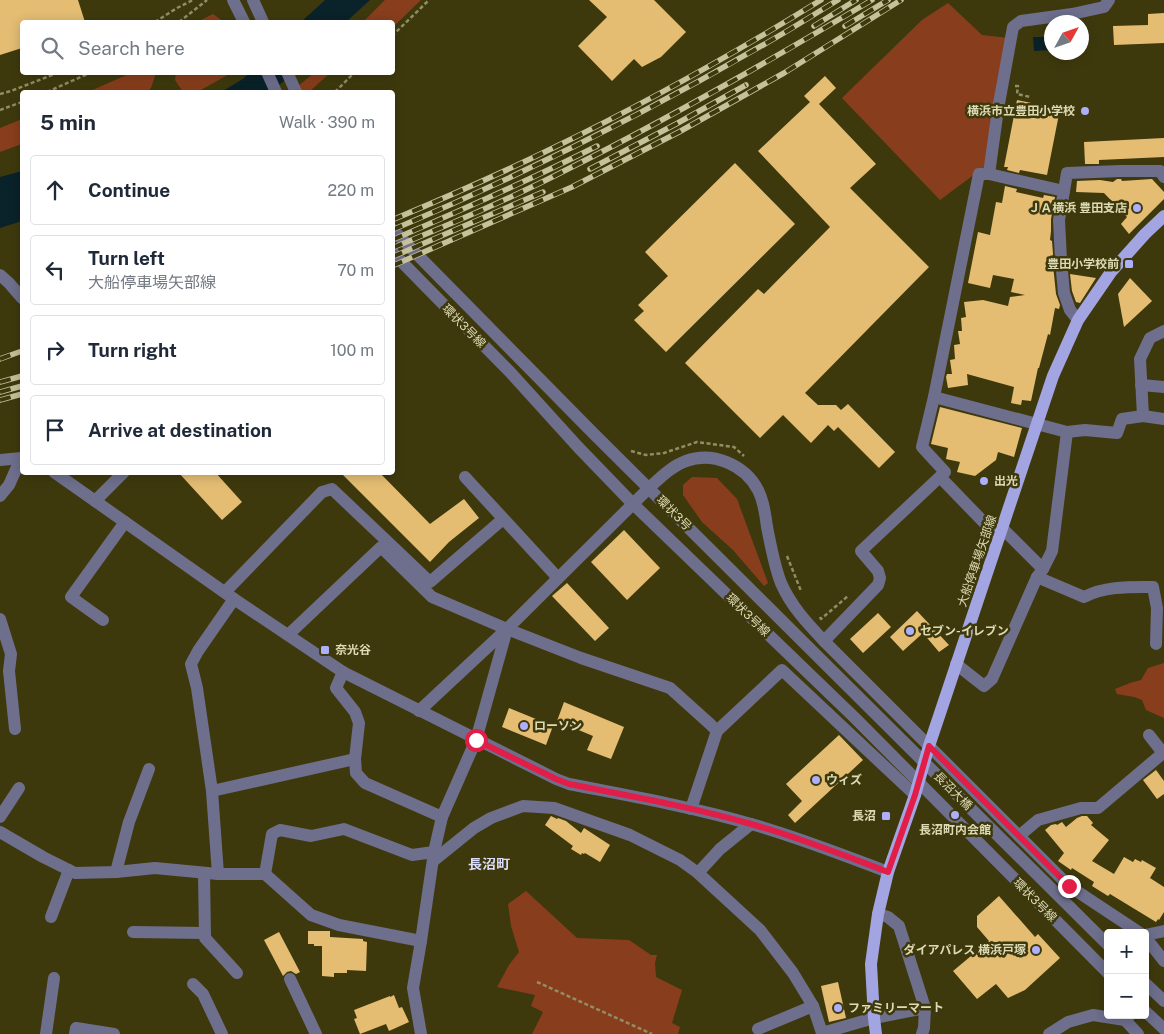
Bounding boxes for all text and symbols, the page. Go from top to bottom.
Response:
north arrow [1044,15,1089,60]
search box [20,20,395,75]
icon: search [38,34,66,62]
text: Search here [78,37,185,59]
place label: 横浜市立豊田小学校 [967,104,1075,118]
marker: 横浜市立豊田小学校 [1079,105,1091,117]
text: 5 min [40,110,96,135]
text: Walk · 390 m [279,113,375,132]
icon: ahead [41,176,69,204]
text: Continue [88,179,170,201]
text: 220 m [327,181,374,200]
place label: ＪＡ横浜 豊田支店 [1028,201,1127,215]
marker: ＪＡ横浜 豊田支店 [1131,202,1143,214]
text: Turn left [88,247,165,269]
icon: left [41,256,69,284]
place label: 豊田小学校前 [1047,257,1119,271]
marker: 豊田小学校前 [1123,258,1135,270]
text: 70 m [337,261,374,280]
text: 大船停車場矢部線 [88,273,216,292]
street label: 環状3号線 [439,301,489,351]
icon: right [41,336,69,364]
text: Turn right [88,339,177,361]
text: 100 m [330,341,374,360]
icon: arrive [41,416,69,444]
text: Arrive at destination [88,419,272,441]
place label: 出光 [994,474,1018,488]
marker: 出光 [978,475,990,487]
street label: 環状3号 [654,493,694,533]
street label: 大船停車場矢部線 [955,513,999,609]
street label: 環状3号線 [723,591,773,639]
place label: セブン-イレブン [920,624,1009,638]
marker: セブン-イレブン [904,625,916,637]
place label: 奈光谷 [335,643,371,657]
marker: 奈光谷 [319,644,331,656]
place label: ローソン [534,719,582,733]
marker: ローソン [518,720,530,732]
route start [465,729,488,752]
street label: 長沼大橋 [931,769,975,813]
place label: ウィズ [826,773,862,787]
marker: ウィズ [810,774,822,786]
place label: 長沼 [852,809,876,823]
marker: 長沼町内会館 [949,809,961,821]
marker: 長沼 [880,810,892,822]
place label: 長沼町内会館 [919,823,991,837]
district label: 長沼町 [468,856,510,872]
street label: 環状3号線 [1010,875,1060,925]
route end [1058,875,1081,898]
map controls [1104,929,1149,1019]
button: + [1104,929,1149,974]
place label: ダイアパレス 横浜戸塚 [904,943,1026,957]
marker: ダイアパレス 横浜戸塚 [1030,944,1042,956]
button: − [1104,974,1149,1019]
place label: ファミリーマート [848,1001,944,1015]
marker: ファミリーマート [832,1002,844,1014]

